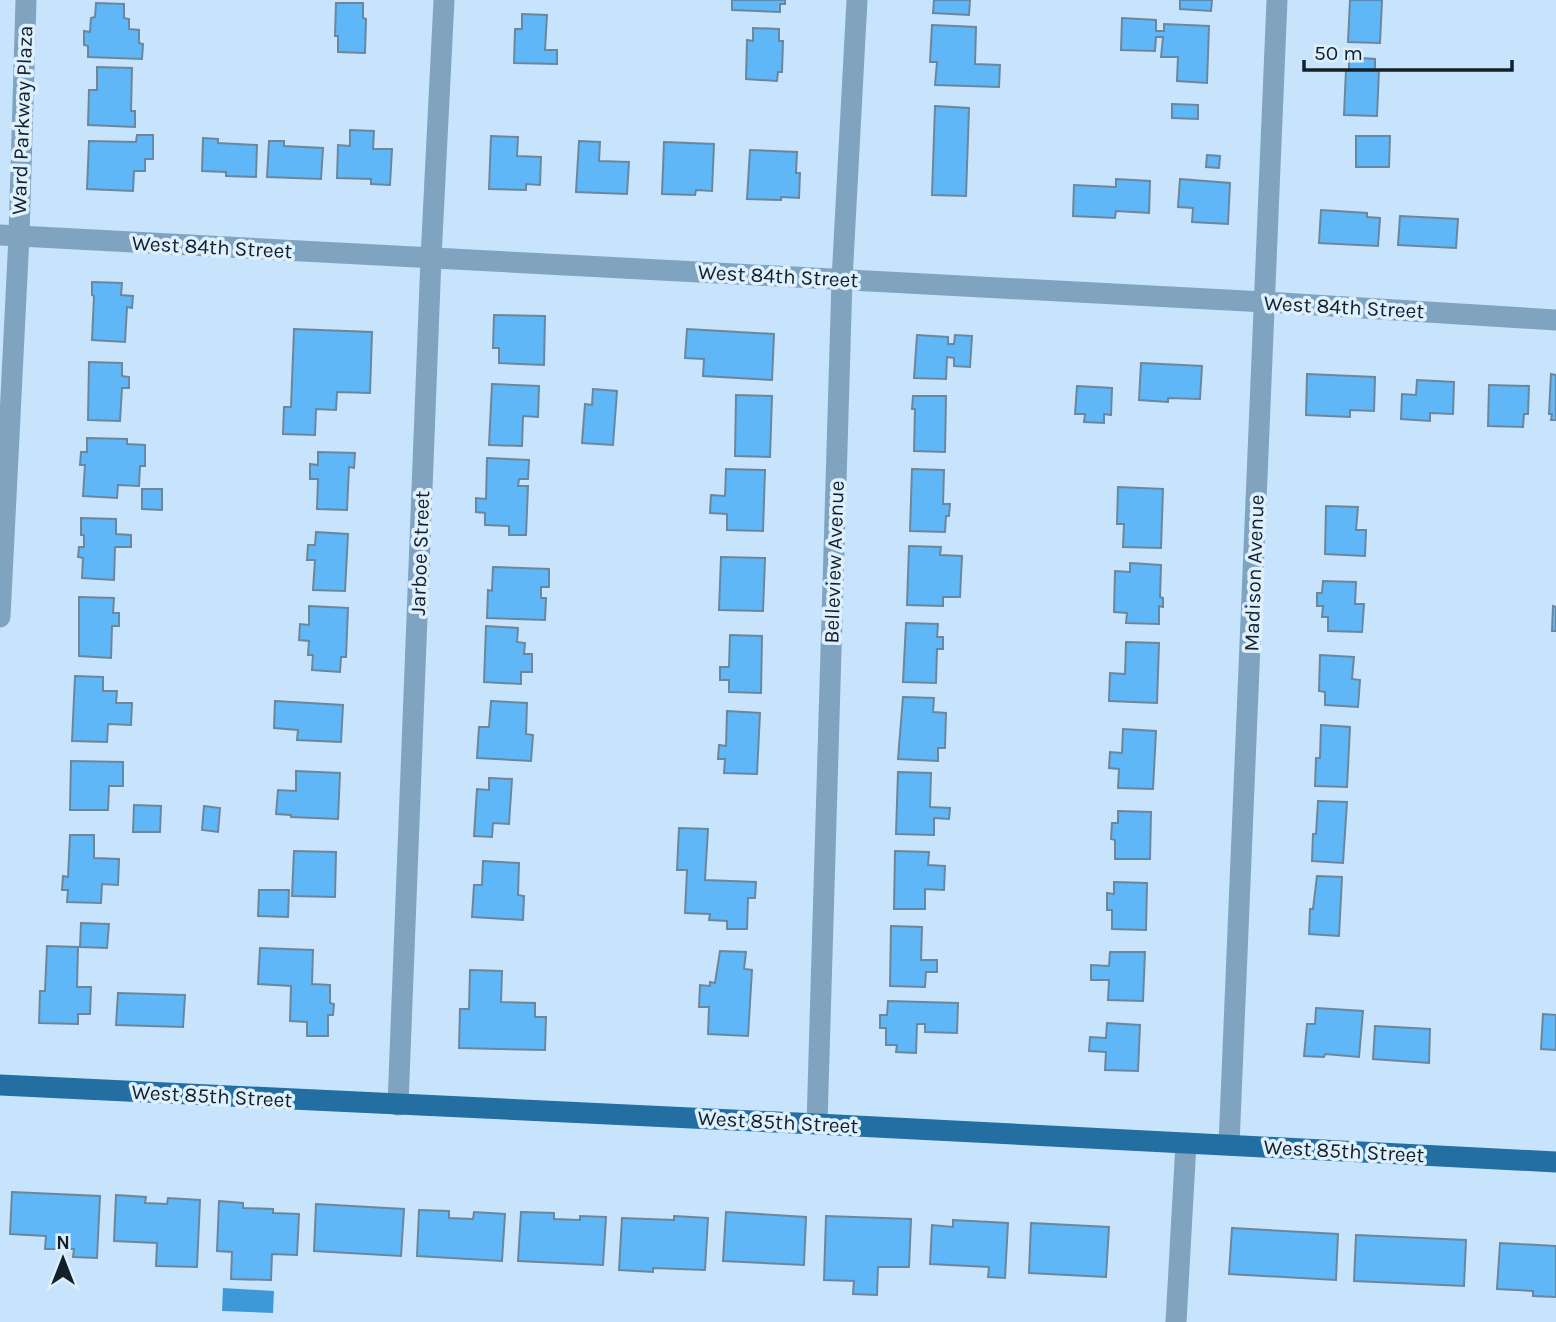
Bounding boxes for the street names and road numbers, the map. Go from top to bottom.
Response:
street label: Ward Parkway Plaza [7,25,37,215]
street label: West 84th Street [131,231,293,263]
street label: West 84th Street [697,260,859,292]
street label: West 84th Street [1263,291,1425,323]
street label: Belleview Avenue [819,480,849,644]
street label: Jarboe Street [406,490,434,616]
street label: Madison Avenue [1239,494,1269,652]
street label: West 85th Street [131,1080,293,1112]
street label: West 85th Street [697,1106,859,1138]
street label: West 85th Street [1263,1135,1425,1167]

